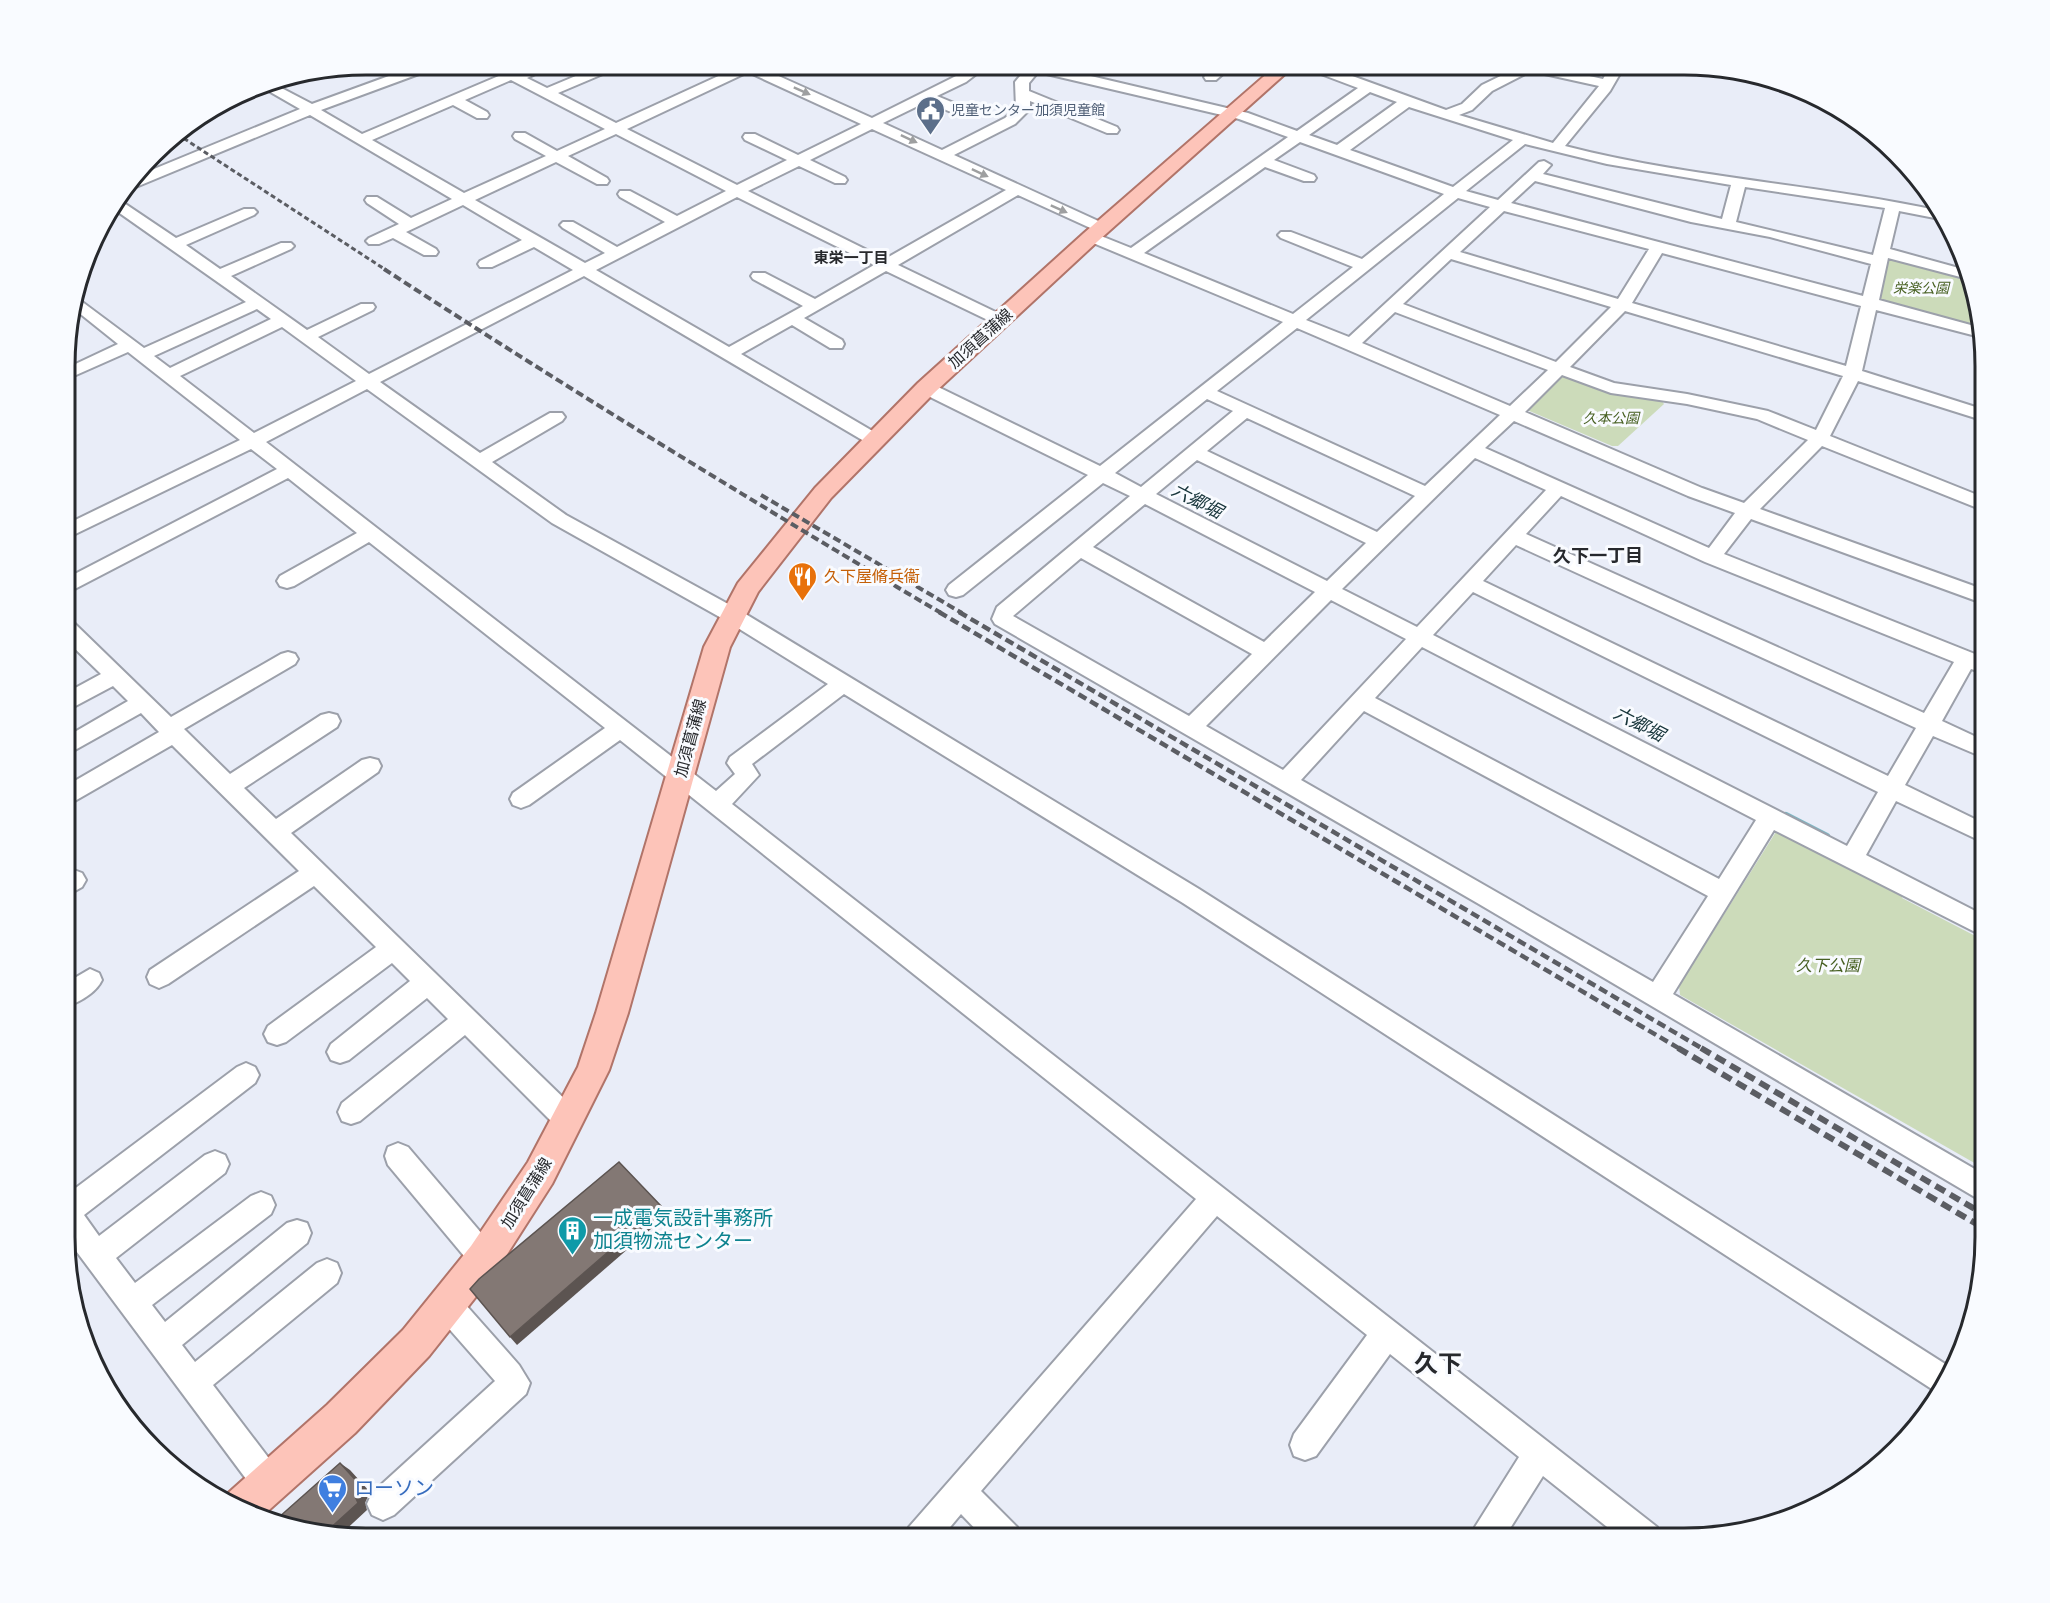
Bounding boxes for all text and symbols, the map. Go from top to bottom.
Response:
one-way arrow [794,86,812,96]
public building icon: 児童センター加須児童館 [914,94,946,136]
place label: 児童センター加須児童館 [951,100,1105,119]
one-way arrow [900,135,917,144]
one-way arrow [972,168,989,177]
one-way arrow [1051,204,1069,214]
district label: 東栄一丁目 [813,247,889,267]
park label: 栄楽公園 [1893,278,1951,297]
street label: 加須菖蒲線 [943,303,1016,372]
park label: 久本公園 [1583,408,1641,427]
water label: 六郷堀 [1168,477,1230,524]
district label: 久下一丁目 [1553,543,1643,567]
restaurant icon: 久下屋脩兵衞 [787,560,819,602]
place label: 久下屋脩兵衞 [824,565,920,586]
street label: 加須菖蒲線 [669,697,710,779]
water label: 六郷堀 [1610,700,1672,747]
park label: 久下公園 [1796,954,1862,975]
street label: 加須菖蒲線 [495,1153,556,1232]
place label: 一成電気設計事務所 加須物流センター [593,1203,773,1253]
building icon: 一成電気設計事務所 加須物流センター [556,1214,588,1256]
district label: 久下 [1414,1346,1462,1378]
supermarket icon: ローソン [317,1472,349,1514]
place label: ローソン [354,1473,434,1500]

